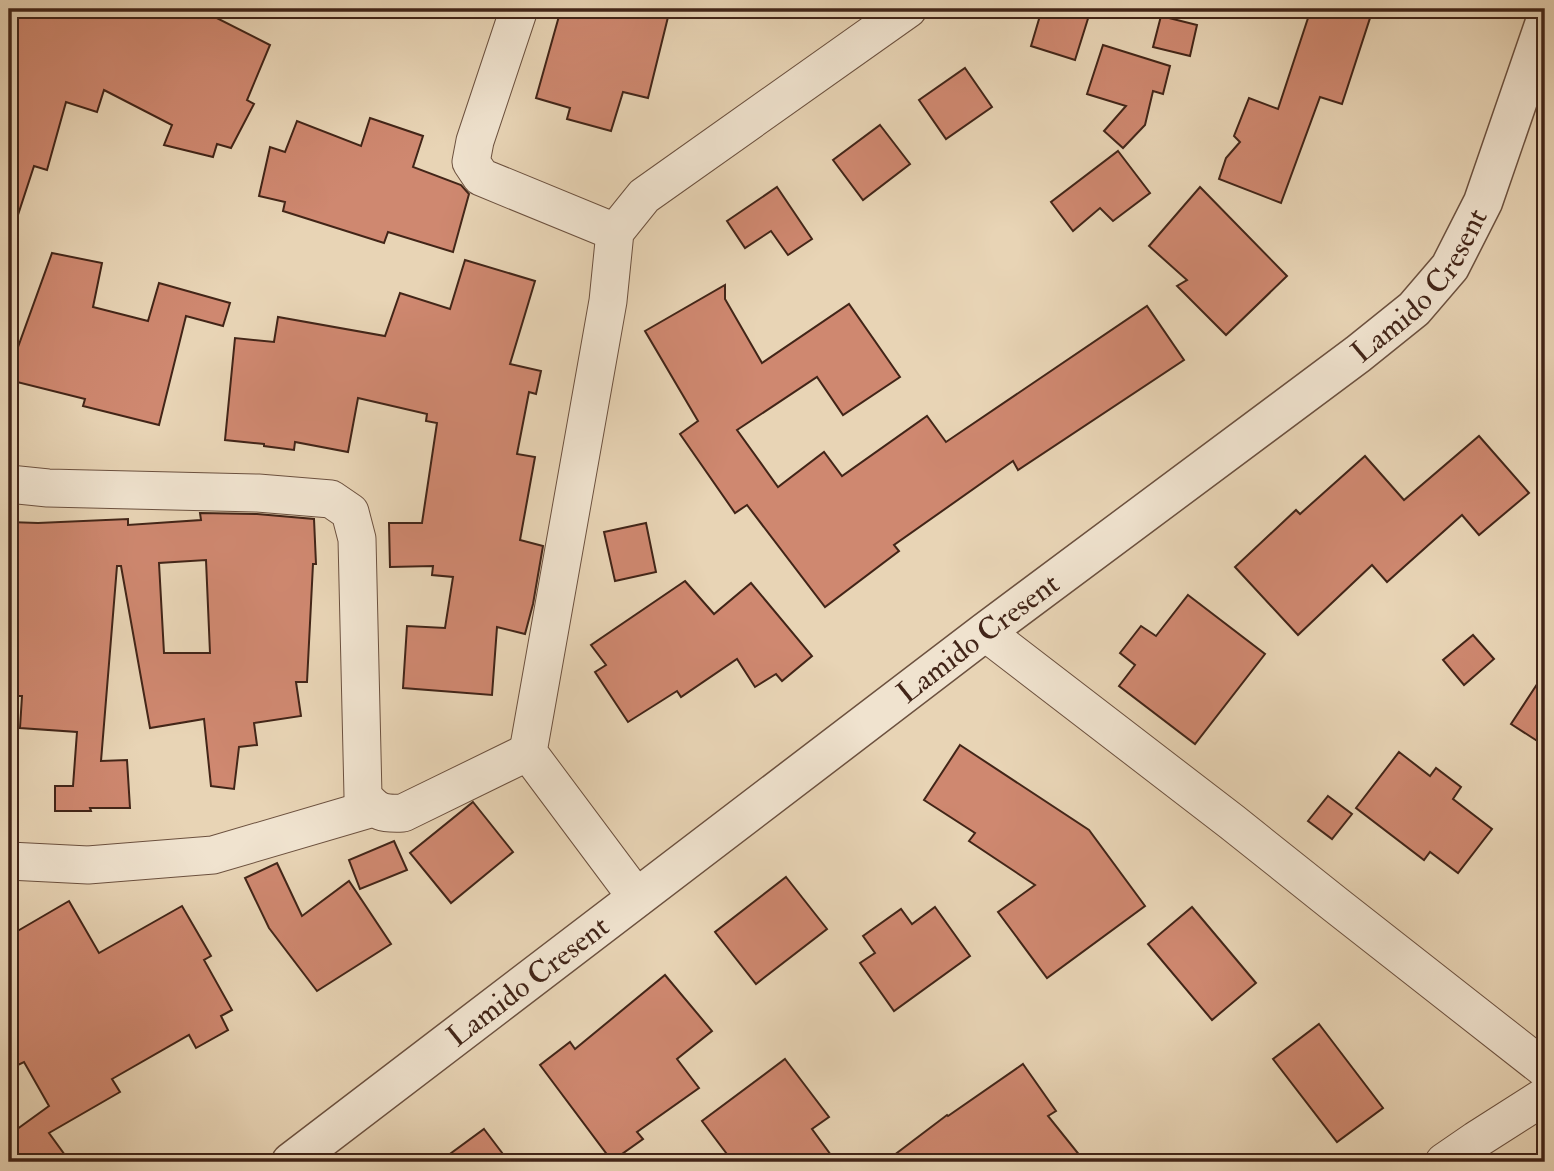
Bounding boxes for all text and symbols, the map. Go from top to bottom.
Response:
street label: Lamido Cresent [1344,202,1496,371]
street label: Lamido Cresent [890,565,1067,712]
street label: Lamido Cresent [440,908,617,1055]

